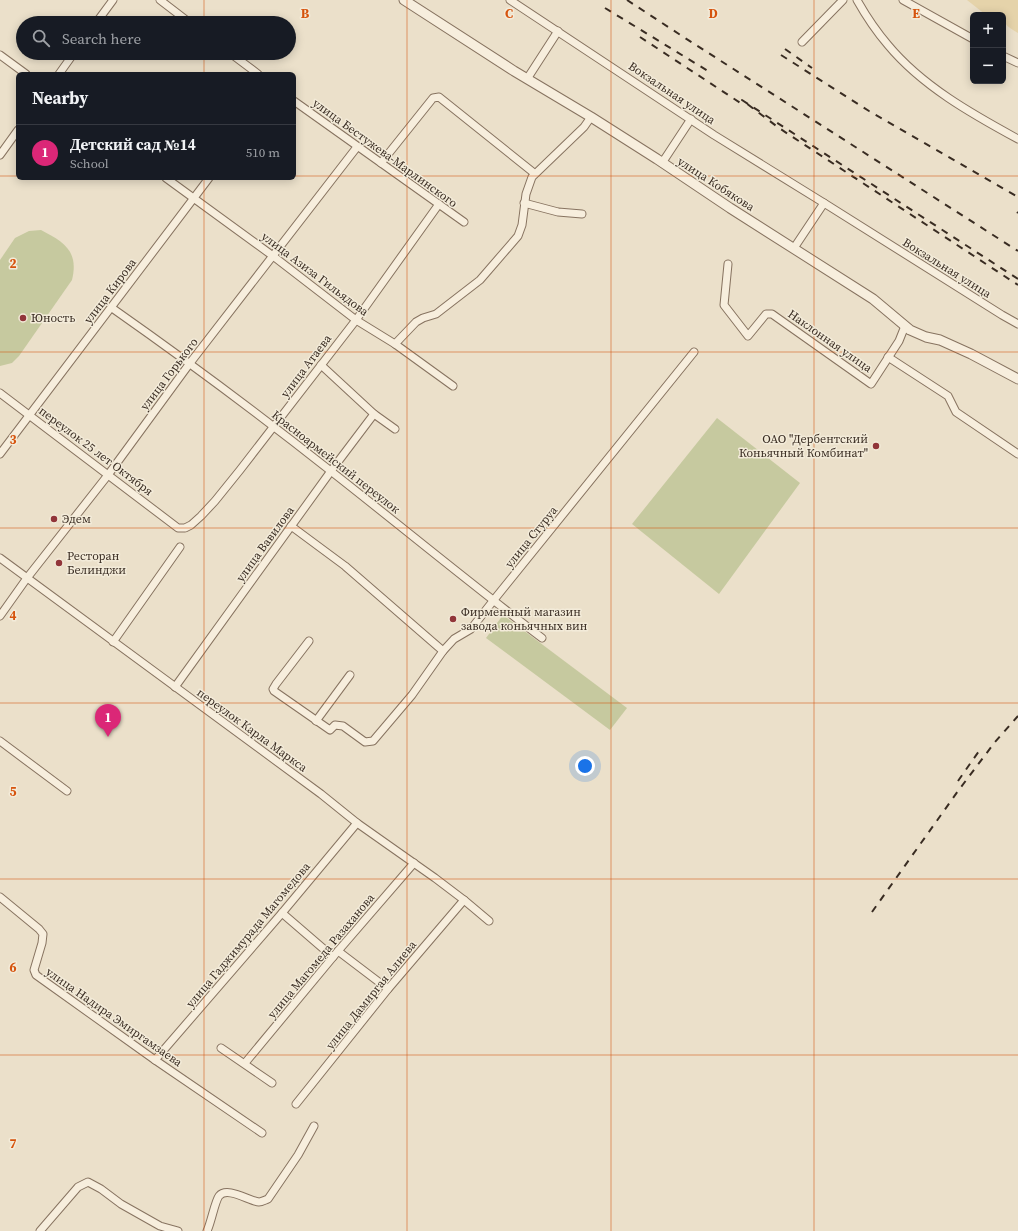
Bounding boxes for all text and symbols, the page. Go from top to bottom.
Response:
text: B [301,5,310,22]
text: C [505,5,513,22]
text: D [708,5,718,22]
text: E [912,5,920,22]
map controls [970,12,1006,84]
button: + [970,12,1006,48]
search box [16,16,296,60]
icon: search [30,27,52,49]
text: Search here [62,28,141,49]
button: − [970,48,1006,84]
street label: Вокзальная улица [625,58,719,129]
text: Nearby [32,86,88,110]
street label: улица Бестужева-Марлинского [309,95,461,211]
text: Детский сад №14 [70,134,196,155]
text: 1 [41,144,49,161]
text: 510 m [246,144,280,161]
street label: улица Кобякова [674,153,758,215]
text: School [70,155,109,172]
street label: улица Азиза Гильядова [258,228,373,320]
street label: Вокзальная улица [900,234,995,302]
street label: улица Кирова [80,254,140,327]
text: 2 [9,255,17,272]
street label: Наклонная улица [785,306,876,377]
place label: Юность [31,310,75,326]
marker: Юность [18,313,28,323]
street label: улица Атаева [277,330,336,401]
street label: улица Горького [136,334,202,414]
street label: переулок 25 лет Октября [36,403,156,499]
street label: Красноармейский переулок [269,407,404,517]
text: 3 [9,431,17,448]
place label: ОАО "Дербентский Коньячный Комбинат" [739,431,868,461]
marker: ОАО "Дербентский Коньячный Комбинат" [871,441,881,451]
street label: улица Вавилова [232,502,298,585]
street label: улица Стуруа [501,502,561,571]
place label: Эдем [62,511,91,527]
marker: Эдем [49,514,59,524]
place label: Ресторан Белинджи [67,548,126,578]
marker: Ресторан Белинджи [54,558,64,568]
place label: Фирменный магазин завода коньячных вин [461,604,588,634]
text: 4 [9,607,17,624]
marker: Фирменный магазин завода коньячных вин [448,614,458,624]
street label: переулок Карла Маркса [194,684,311,776]
pin: 1 [95,704,121,737]
your location [575,756,595,776]
text: 5 [9,783,17,800]
street label: улица Гаджимурада Магомедова [182,858,314,1011]
street label: улица Магомеда Разаханова [264,889,379,1022]
street label: улица Дамиргая Алиева [322,937,421,1053]
text: 6 [9,959,17,976]
street label: улица Надира Эмиргамзаева [43,964,186,1071]
text: 7 [9,1135,17,1152]

